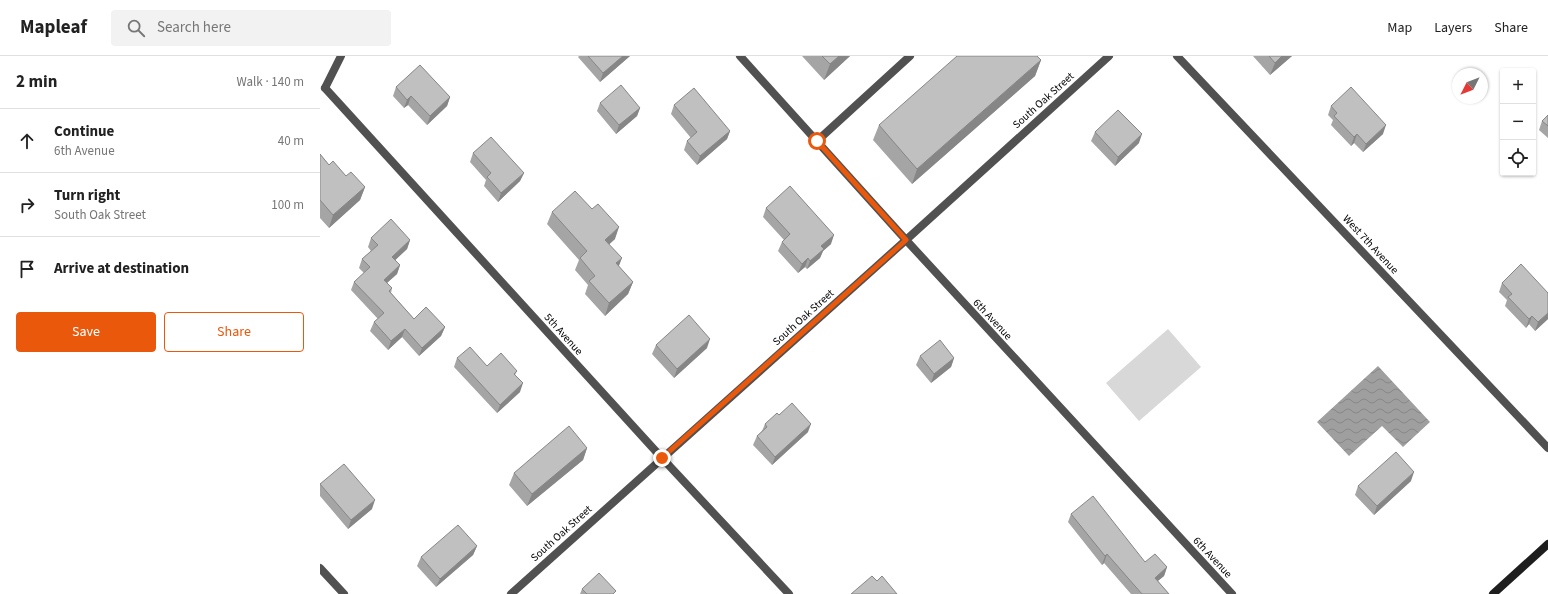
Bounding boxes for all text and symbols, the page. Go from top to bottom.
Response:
search box [111,10,391,46]
text: Mapleaf [20,14,87,41]
icon: search [125,17,147,39]
text: Search here [157,17,231,38]
text: Map [1387,18,1412,38]
text: Layers [1434,18,1472,38]
text: Share [1494,18,1528,38]
north arrow [1452,68,1488,104]
map controls [1500,68,1536,176]
button: + [1500,68,1536,104]
street label: South Oak Street [1009,69,1077,132]
text: 2 min [16,70,57,94]
text: Walk · 140 m [236,73,304,91]
button: − [1500,104,1536,140]
text: Continue [54,121,114,142]
icon: ahead [16,130,38,152]
text: 40 m [278,132,304,150]
route start [808,132,826,150]
button: locate [1500,140,1536,176]
text: 6th Avenue [54,142,115,160]
text: Turn right [54,185,120,206]
icon: right [16,194,38,216]
text: 100 m [271,196,304,214]
text: South Oak Street [54,206,146,224]
street label: West 7th Avenue [1339,212,1402,278]
icon: arrive [16,258,38,280]
text: Arrive at destination [54,258,189,279]
street label: South Oak Street [769,286,837,349]
street label: 6th Avenue [970,295,1016,344]
street label: 5th Avenue [541,310,587,359]
button: Save [16,312,156,352]
button: Share [164,312,304,352]
route end [653,449,671,467]
street label: South Oak Street [527,502,595,565]
street label: 6th Avenue [1190,533,1236,582]

